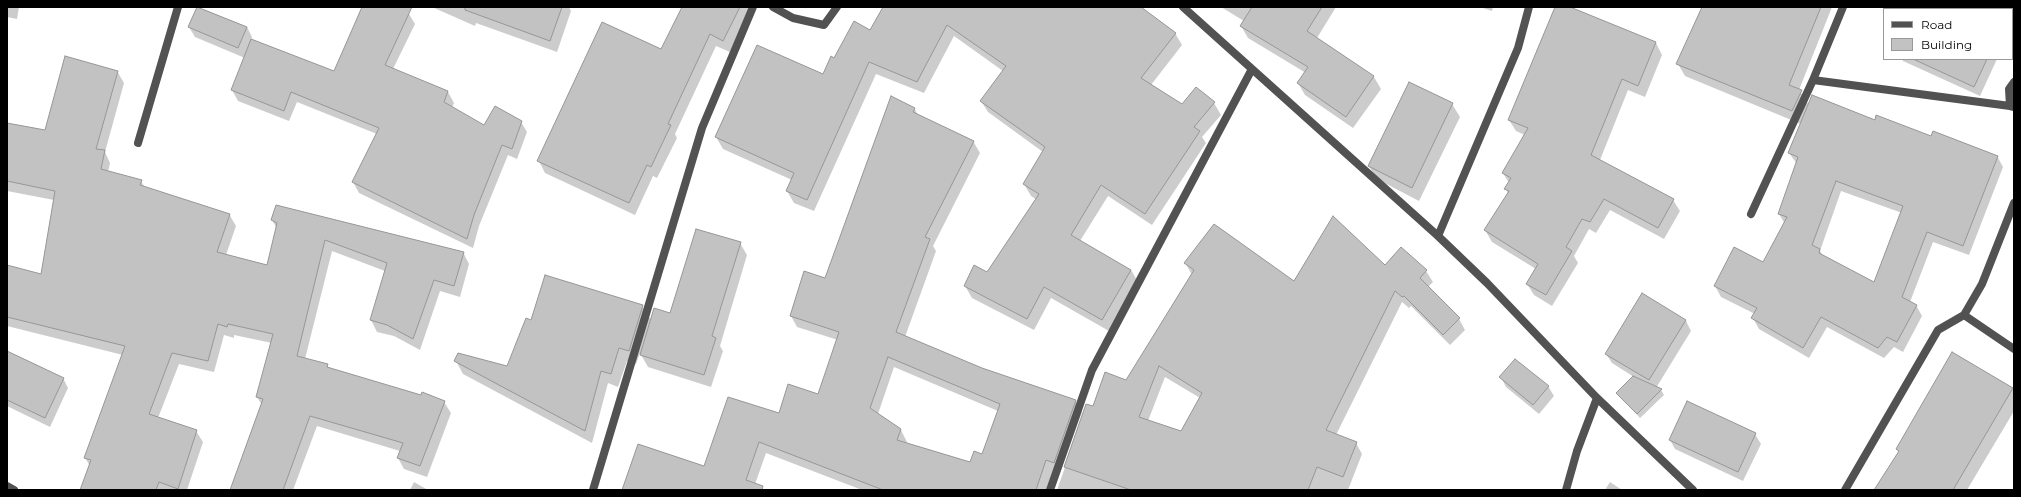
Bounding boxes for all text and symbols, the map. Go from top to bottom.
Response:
legend [1883,8,2013,60]
text: Road [1921,17,1952,32]
text: Building [1921,37,1972,52]

